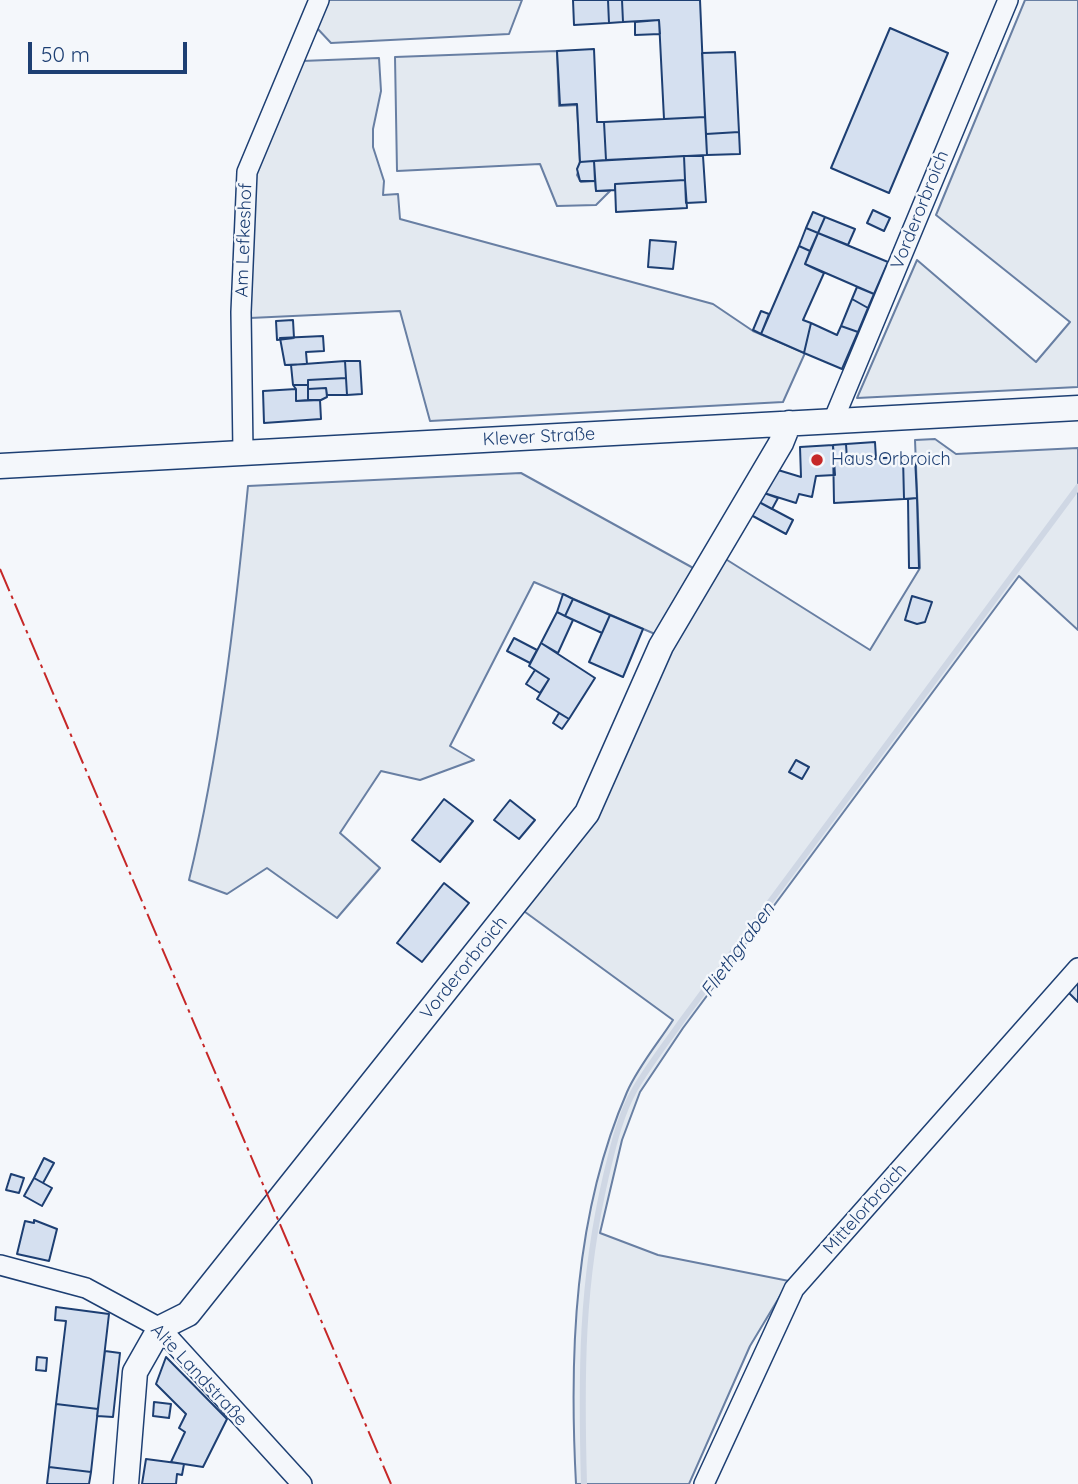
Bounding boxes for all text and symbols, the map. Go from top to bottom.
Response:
scale bar [32,28,191,72]
text: 50 m [41,41,90,67]
street label: Vorderorbroich [886,147,954,273]
street label: Am Lefkeshof [231,182,257,298]
street label: Klever Straße [482,423,596,451]
place label: Haus Orbroich [831,449,951,471]
marker: Haus Orbroich [809,452,825,468]
water label: Fliethgraben [696,898,780,1002]
street label: Vorderorbroich [416,912,512,1024]
street label: Mittelorbroich [819,1159,911,1259]
street label: Alte Landstraße [146,1319,252,1431]

